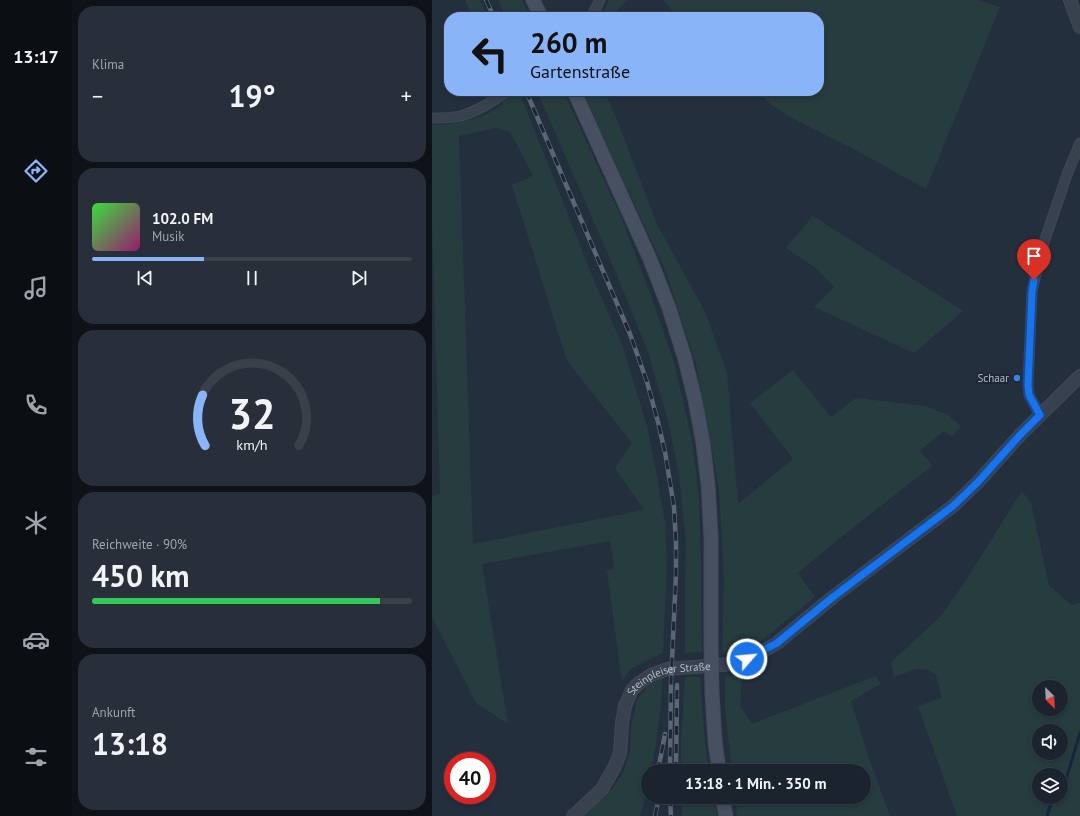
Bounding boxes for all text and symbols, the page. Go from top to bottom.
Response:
text: 260 m [530,24,607,61]
icon: left [464,28,516,80]
text: 13:17 [13,45,59,68]
text: Klima [92,56,124,73]
text: Gartenstraße [530,60,630,83]
text: 19° [228,76,276,115]
text: − [92,82,103,110]
text: + [401,82,412,110]
icon: directions [22,157,50,185]
text: 102.0 FM [152,209,213,228]
text: Musik [152,228,184,245]
pin [1017,239,1051,280]
icon: arrive [1023,245,1045,267]
icon: previous [134,267,156,289]
icon: pause [241,267,263,289]
icon: next [348,267,370,289]
icon: music [22,274,50,302]
place label: Schaar [978,371,1009,385]
marker: Schaar [1012,373,1022,383]
text: 32 [228,387,276,440]
icon: phone [22,391,50,419]
text: km/h [236,435,268,454]
icon: climate [22,509,50,537]
text: Reichweite · 90% [92,536,187,553]
text: 450 km [92,556,190,595]
icon: car [22,626,50,654]
position arrow [726,638,768,680]
street label: Steinpleiser Straße [624,659,711,697]
north arrow [1032,680,1068,716]
map controls [1032,680,1068,804]
text: Ankunft [92,704,135,721]
text: 13:18 [92,724,168,763]
button: sound [1032,724,1068,760]
icon: filters [22,743,50,771]
speed limit sign: 40 [444,752,496,804]
button: layers [1032,768,1068,804]
text: 13:18 · 1 Min. · 350 m [685,774,827,793]

